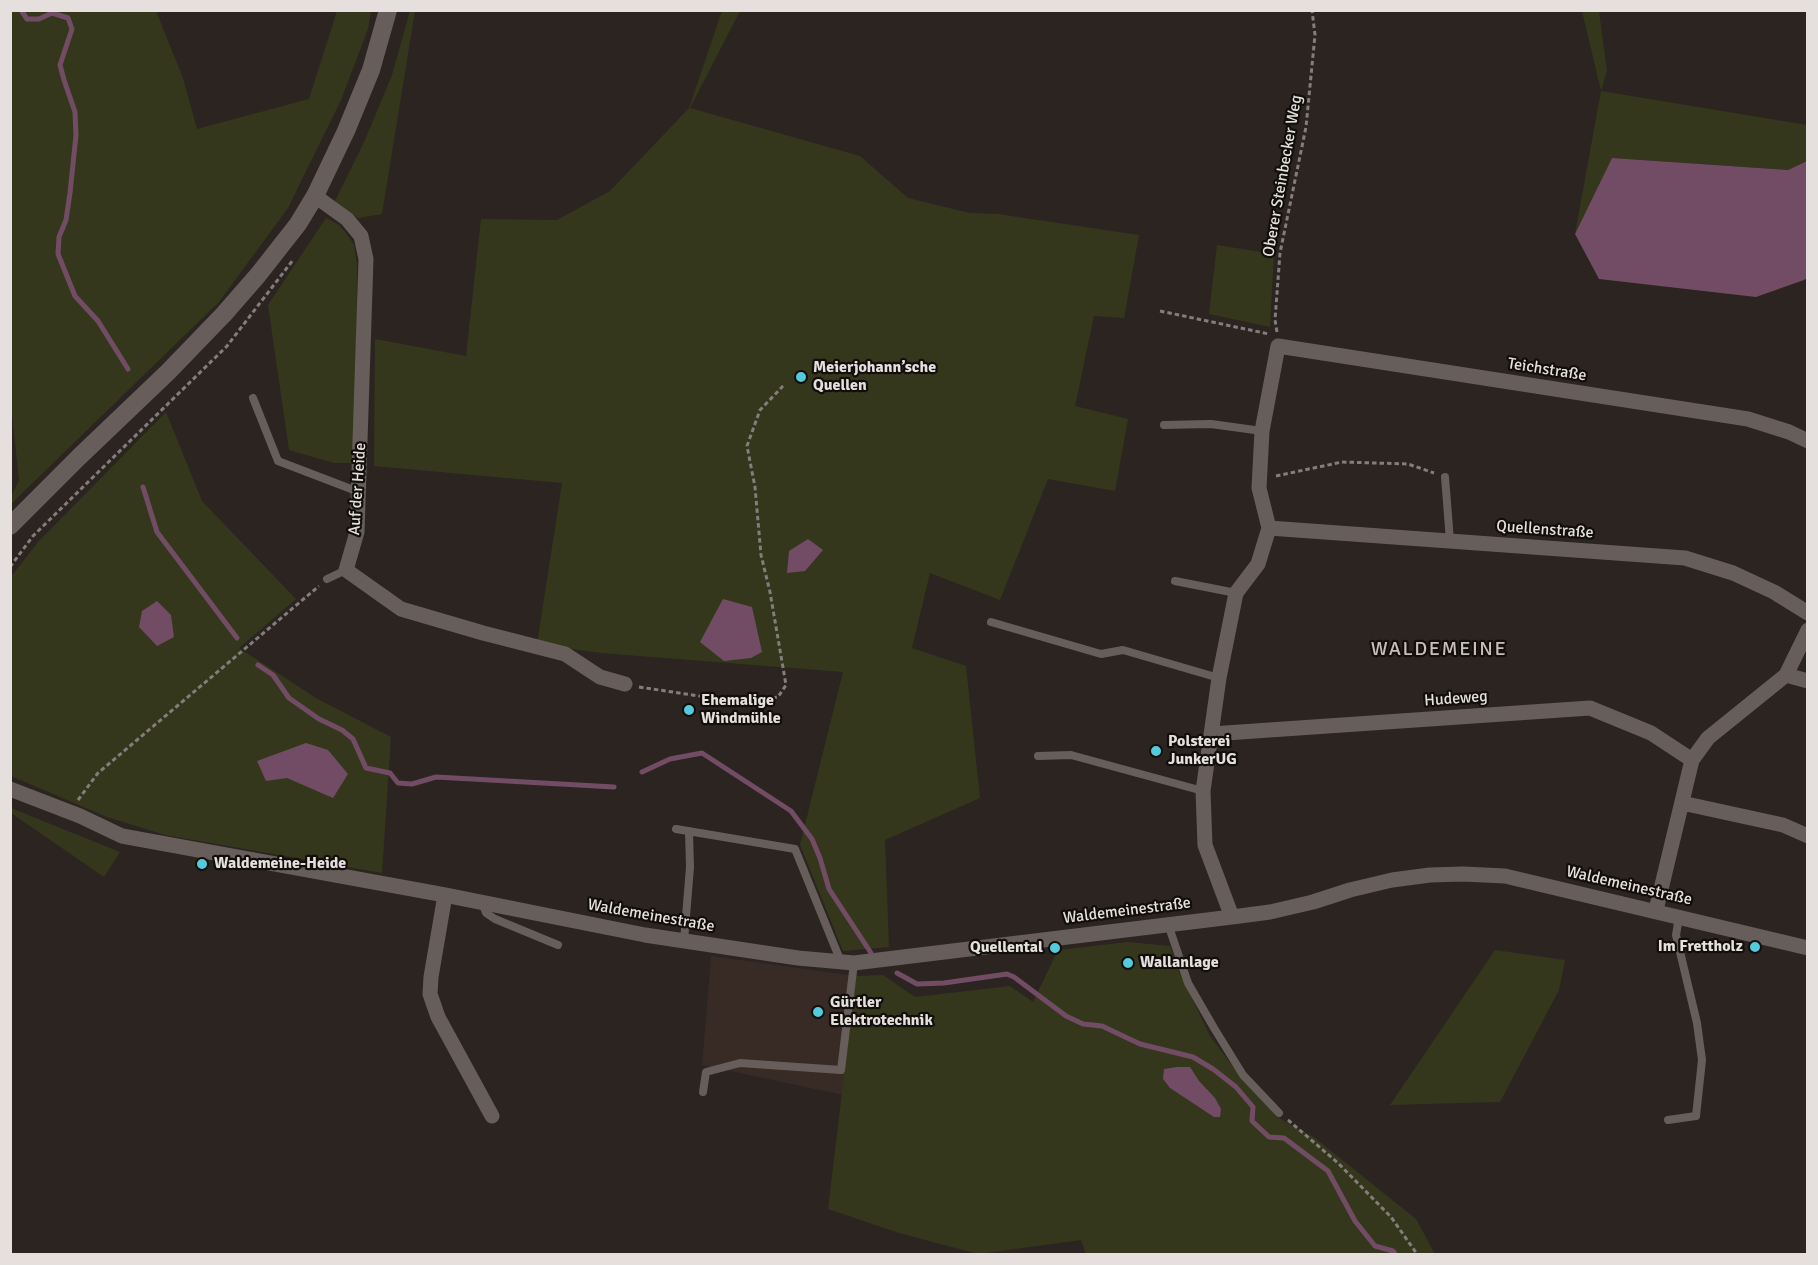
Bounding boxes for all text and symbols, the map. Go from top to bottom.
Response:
street label: Oberer Steinbecker Weg [1259,94,1307,258]
street label: Teichstraße [1506,354,1588,386]
place label: Meierjohann’sche Quellen [813,358,936,396]
marker: Meierjohann’sche Quellen [794,370,808,384]
street label: Auf der Heide [345,442,371,536]
street label: Quellenstraße [1496,517,1594,543]
district label: WALDEMEINE [1371,638,1507,662]
street label: Hudeweg [1424,687,1488,711]
place label: Ehemalige Windmühle [701,691,781,729]
marker: Ehemalige Windmühle [682,703,696,717]
place label: Polsterei JunkerUG [1168,732,1237,770]
marker: Polsterei JunkerUG [1149,744,1163,758]
place label: Waldemeine-Heide [214,854,346,874]
marker: Waldemeine-Heide [195,857,209,871]
street label: Waldemeinestraße [1564,862,1694,910]
street label: Waldemeinestraße [1062,894,1192,928]
street label: Waldemeinestraße [586,895,716,937]
place label: Im Frettholz [1658,937,1743,957]
place label: Quellental [970,938,1043,958]
marker: Im Frettholz [1748,940,1762,954]
marker: Quellental [1048,941,1062,955]
place label: Wallanlage [1140,953,1219,973]
marker: Wallanlage [1121,956,1135,970]
place label: Gürtler Elektrotechnik [830,993,933,1031]
marker: Gürtler Elektrotechnik [811,1005,825,1019]

